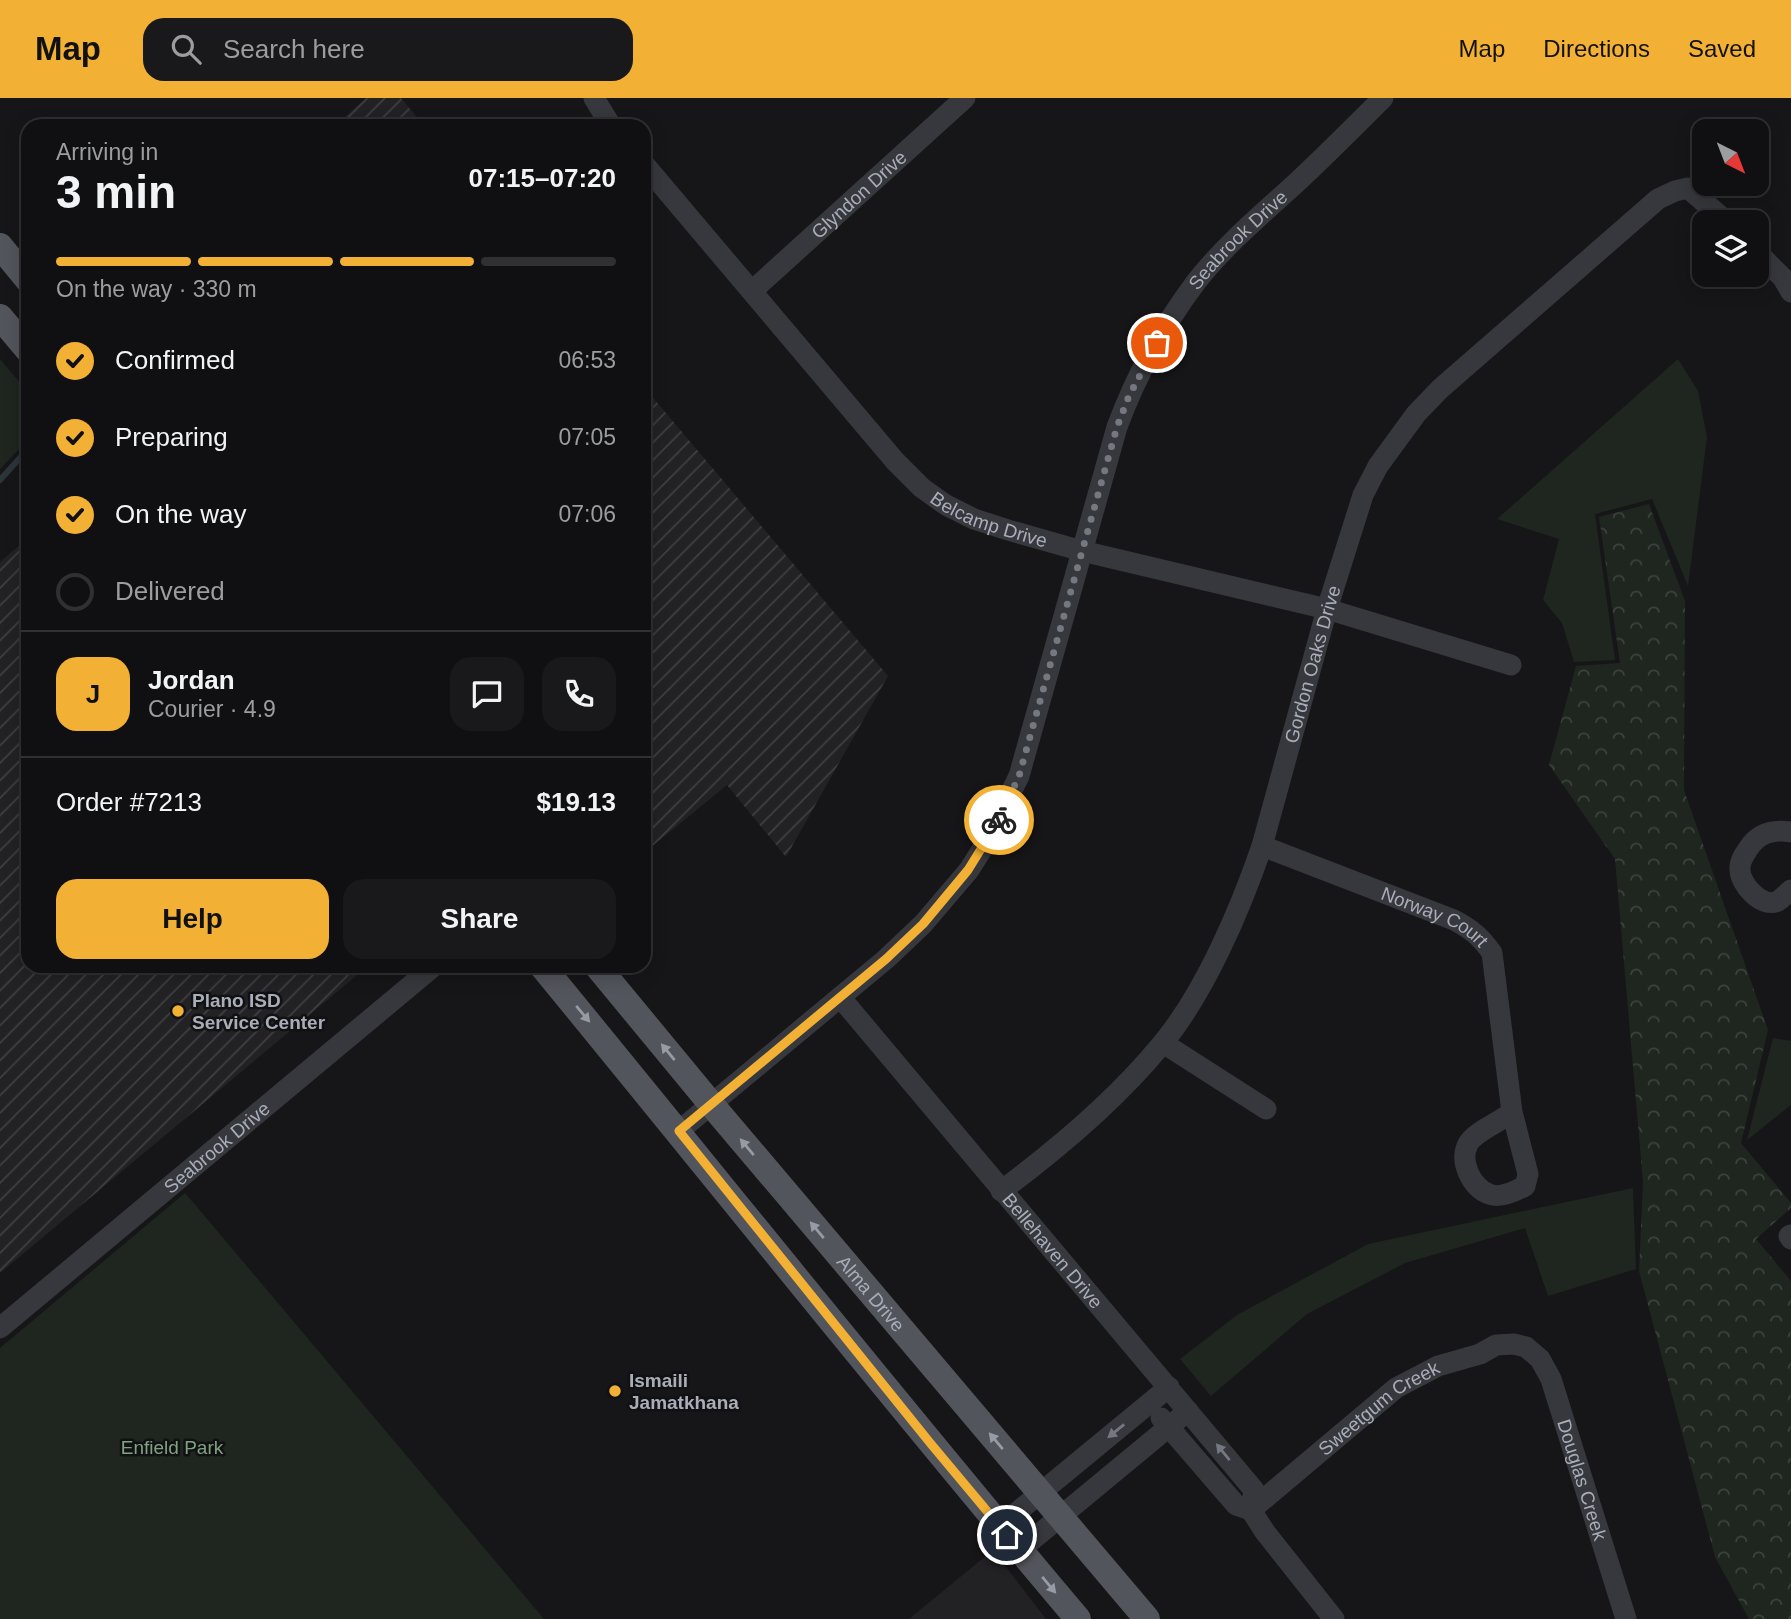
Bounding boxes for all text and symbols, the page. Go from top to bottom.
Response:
search box [143,18,633,81]
text: Map [35,30,101,67]
icon: search [167,30,205,68]
text: Search here [223,34,365,64]
text: Map [1459,35,1505,62]
text: Directions [1543,35,1650,62]
text: Saved [1688,35,1756,62]
north arrow [1692,119,1769,196]
map controls [1692,119,1769,287]
text: Arriving in [56,139,158,165]
street label: Glyndon Drive [807,146,910,243]
text: 07:15–07:20 [469,163,616,193]
text: 3 min [56,166,176,218]
street label: Seabrook Drive [1184,186,1291,293]
button: layers [1692,210,1769,287]
text: On the way · 330 m [56,276,257,302]
pin [1127,313,1187,373]
icon: bag [1138,324,1176,362]
icon: check [56,342,94,380]
text: Confirmed [115,345,235,375]
text: 06:53 [558,347,616,373]
icon: check [56,419,94,457]
text: Preparing [115,422,228,452]
text: 07:05 [558,424,616,450]
street label: Belcamp Drive [927,487,1050,551]
icon: check [56,496,94,534]
text: On the way [115,499,247,529]
text: 07:06 [558,501,616,527]
text: Delivered [115,576,225,606]
street label: Gordon Oaks Drive [1280,583,1344,745]
button: chat [450,657,524,731]
button: phone [542,657,616,731]
text: Jordan [148,665,235,695]
text: J [86,679,100,709]
text: Courier · 4.9 [148,696,276,722]
courier [964,785,1034,855]
text: Order #7213 [56,787,202,817]
text: $19.13 [536,787,616,817]
icon: bike [980,801,1018,839]
button: Help [56,879,329,959]
button: Share [343,879,616,959]
street label: Norway Court [1378,883,1493,951]
place label: Plano ISD Service Center [192,990,326,1033]
marker: Plano ISD Service Center [170,1003,186,1019]
one-way arrow [575,1005,590,1023]
one-way arrow [661,1043,676,1060]
street label: Seabrook Drive [160,1097,274,1197]
one-way arrow [740,1138,755,1155]
street label: Bellehaven Drive [999,1189,1107,1312]
one-way arrow [810,1221,825,1239]
street label: Alma Drive [833,1251,909,1336]
street label: Sweetgum Creek [1314,1356,1443,1459]
place label: Ismaili Jamatkhana [629,1370,739,1413]
marker: Ismaili Jamatkhana [607,1383,623,1399]
street label: Douglas Creek [1554,1416,1611,1543]
one-way arrow [1108,1423,1126,1438]
one-way arrow [989,1433,1004,1450]
park label: Enfield Park [121,1437,224,1458]
one-way arrow [1215,1444,1230,1462]
pin [977,1505,1037,1565]
icon: home [988,1516,1026,1554]
one-way arrow [1041,1576,1056,1593]

